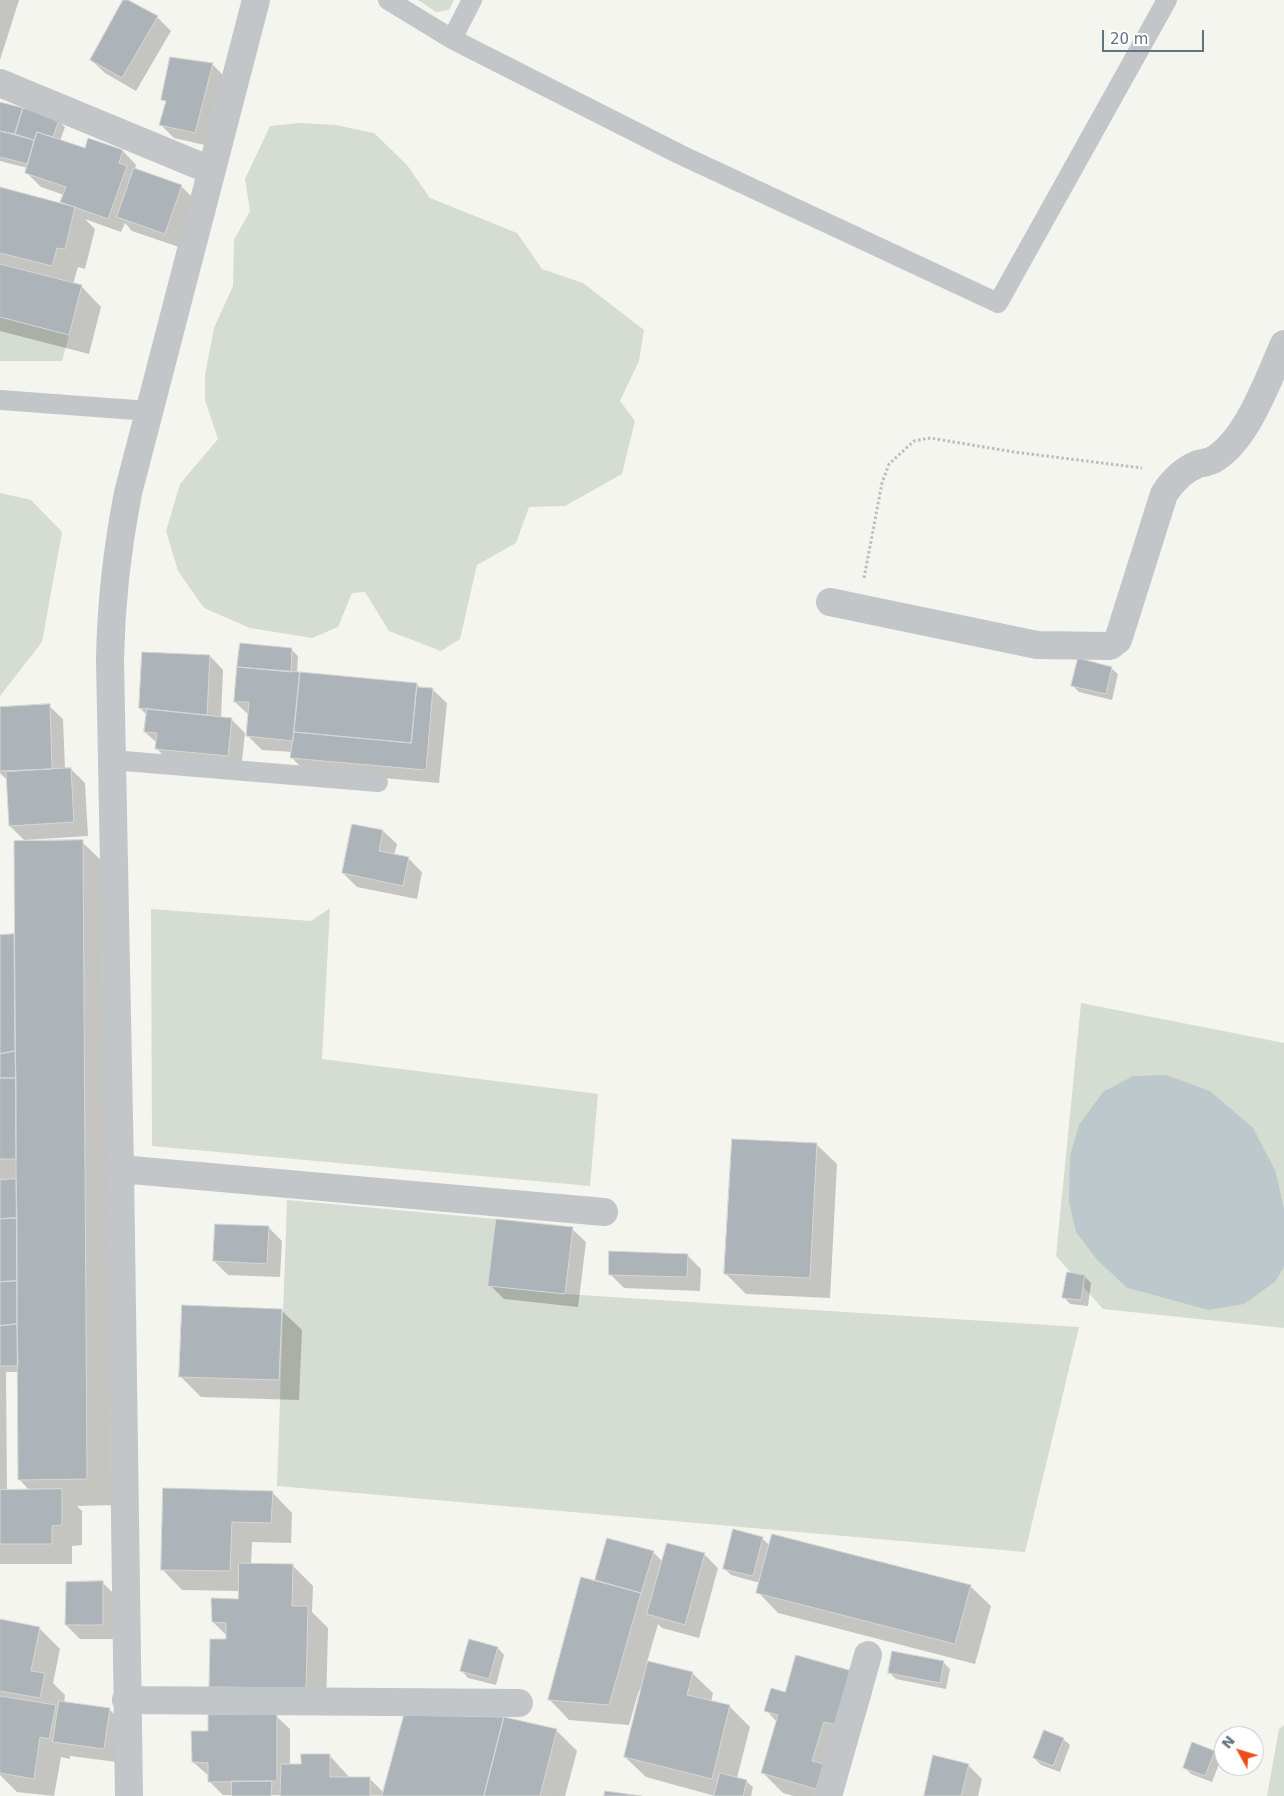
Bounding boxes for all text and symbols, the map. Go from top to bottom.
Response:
scale bar [1104,20,1206,52]
text: 20 m [1110,30,1148,48]
north arrow [1214,1726,1264,1776]
text: N [1218,1733,1238,1752]

